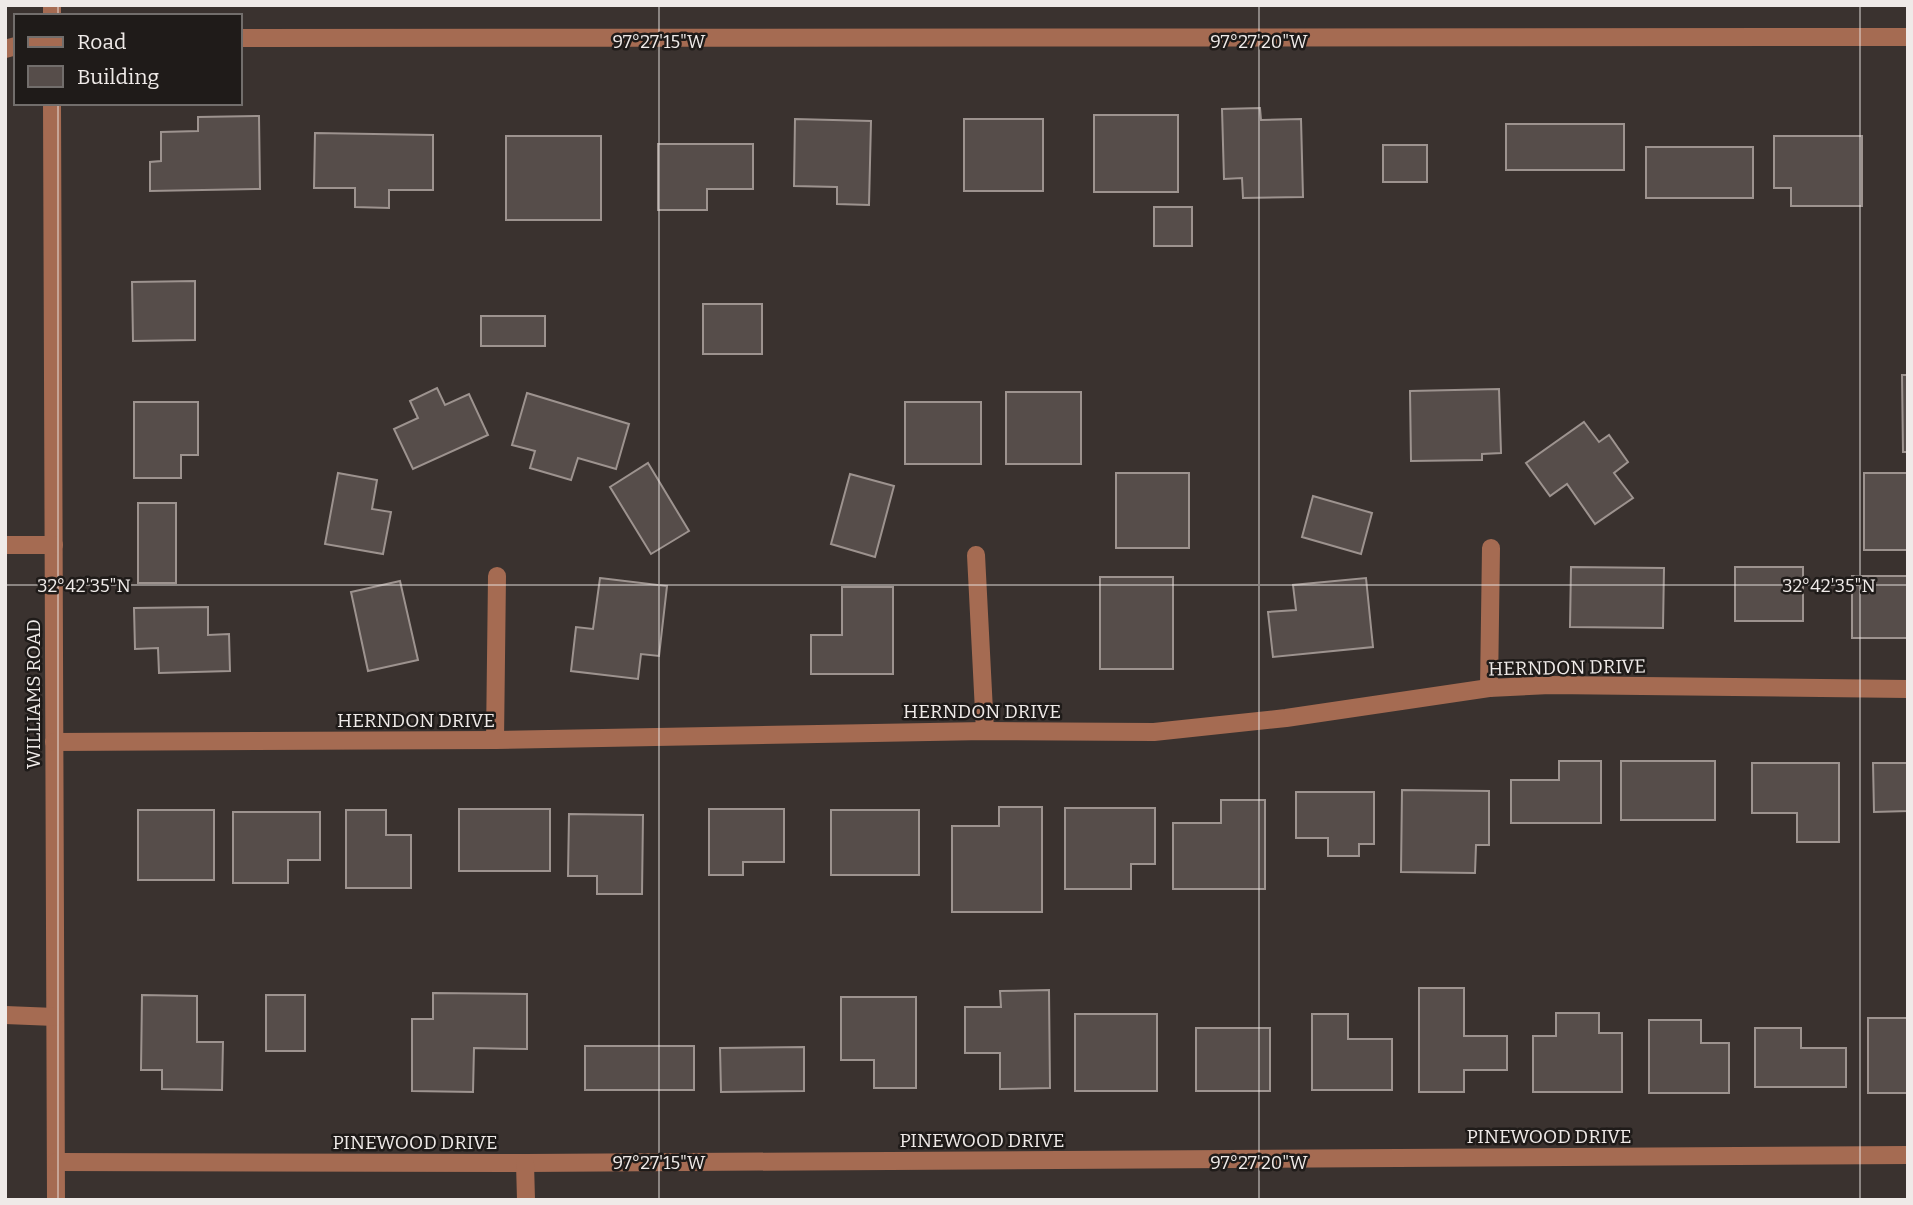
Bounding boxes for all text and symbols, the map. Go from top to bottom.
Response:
legend [14,14,242,105]
text: Road [77,29,126,55]
text: 97°27'15"W [613,31,706,53]
text: 97°27'20"W [1210,31,1308,53]
text: Building [77,64,160,90]
text: 32°42'35"N [37,575,131,597]
text: 32°42'35"N [1782,575,1876,597]
street label: WILLIAMS ROAD [22,619,45,769]
street label: HERNDON DRIVE [1488,655,1646,680]
street label: HERNDON DRIVE [903,700,1061,723]
street label: HERNDON DRIVE [337,709,495,732]
street label: PINEWOOD DRIVE [1467,1125,1631,1148]
street label: PINEWOOD DRIVE [900,1129,1064,1152]
street label: PINEWOOD DRIVE [333,1131,497,1154]
text: 97°27'15"W [613,1152,706,1174]
text: 97°27'20"W [1210,1152,1308,1174]

